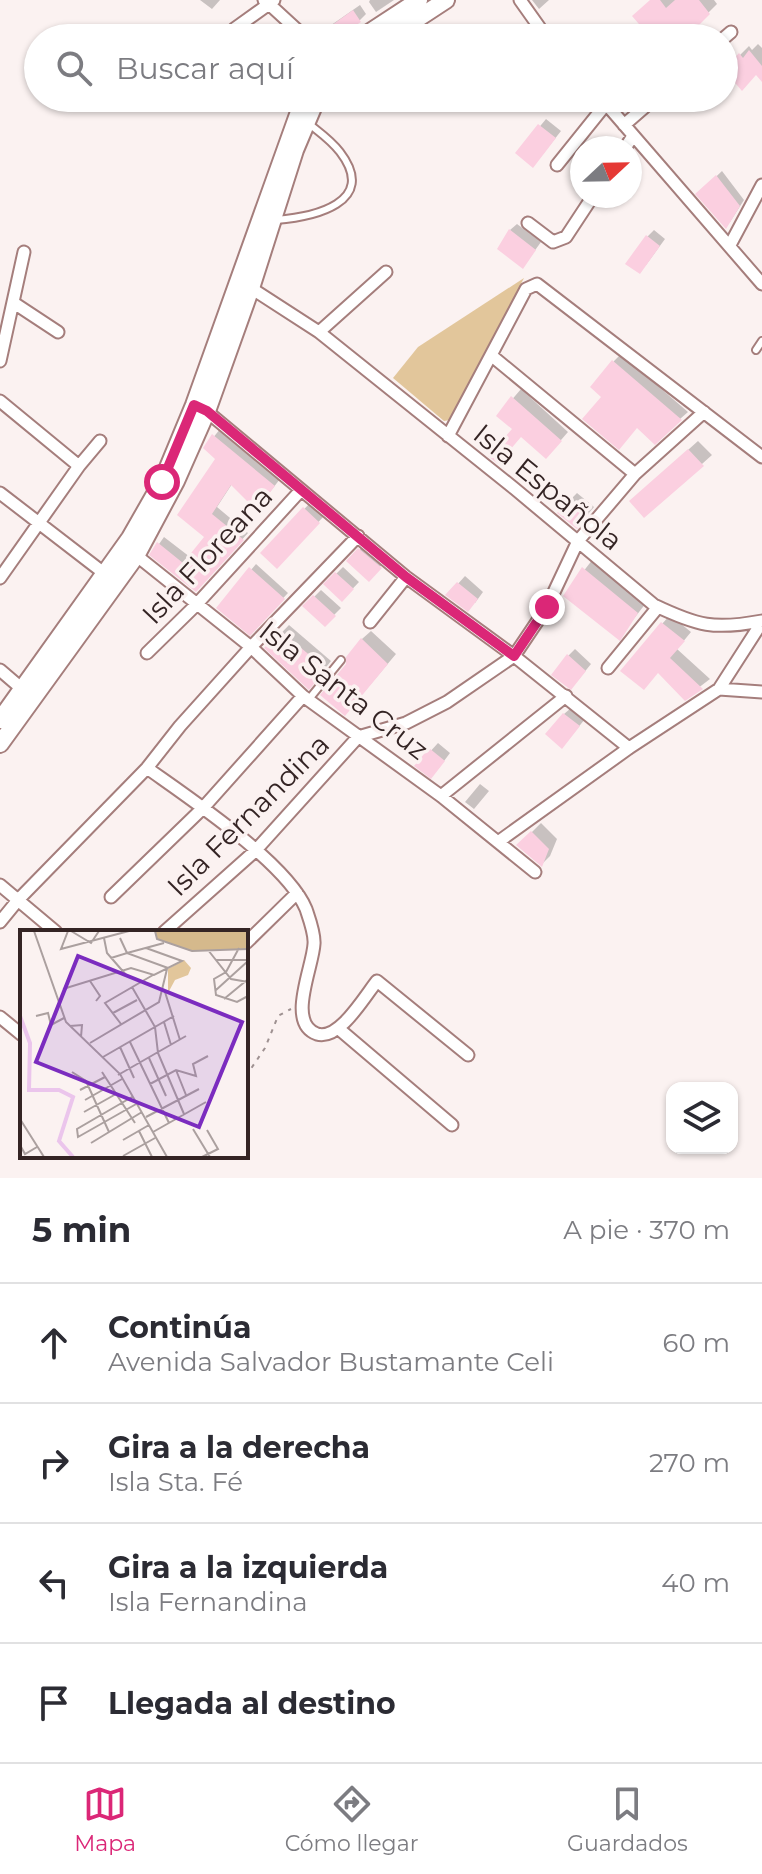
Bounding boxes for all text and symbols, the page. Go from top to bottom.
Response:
search box [24,24,738,112]
icon: search [52,46,96,90]
text: Buscar aquí [116,50,294,87]
north arrow [570,136,642,208]
street label: Isla Española [467,417,629,557]
route start [144,464,180,500]
street label: Isla Floreana [135,479,279,631]
route end [529,589,565,625]
street label: Isla Santa Cruz [253,613,435,767]
street label: Isla Fernandina [160,727,336,903]
inset map [20,930,248,1158]
map controls [666,1082,738,1154]
button: layers [666,1082,738,1154]
text: 5 min [32,1209,131,1251]
text: A pie · 370 m [563,1214,730,1246]
text: Continúa [108,1309,251,1346]
icon: ahead [32,1321,76,1365]
text: 60 m [663,1327,730,1359]
text: Avenida Salvador Bustamante Celi [108,1346,554,1378]
text: Gira a la derecha [108,1429,370,1466]
icon: right [32,1441,76,1485]
text: 270 m [649,1447,730,1479]
text: Isla Sta. Fé [108,1466,243,1498]
text: Gira a la izquierda [108,1549,388,1586]
icon: left [32,1561,76,1605]
text: 40 m [661,1567,730,1599]
text: Isla Fernandina [108,1586,308,1618]
icon: arrive [32,1681,76,1725]
text: Llegada al destino [108,1685,396,1722]
tab: Mapa [74,1782,136,1857]
tab: Cómo llegar [285,1782,418,1857]
tab: Guardados [567,1782,688,1857]

